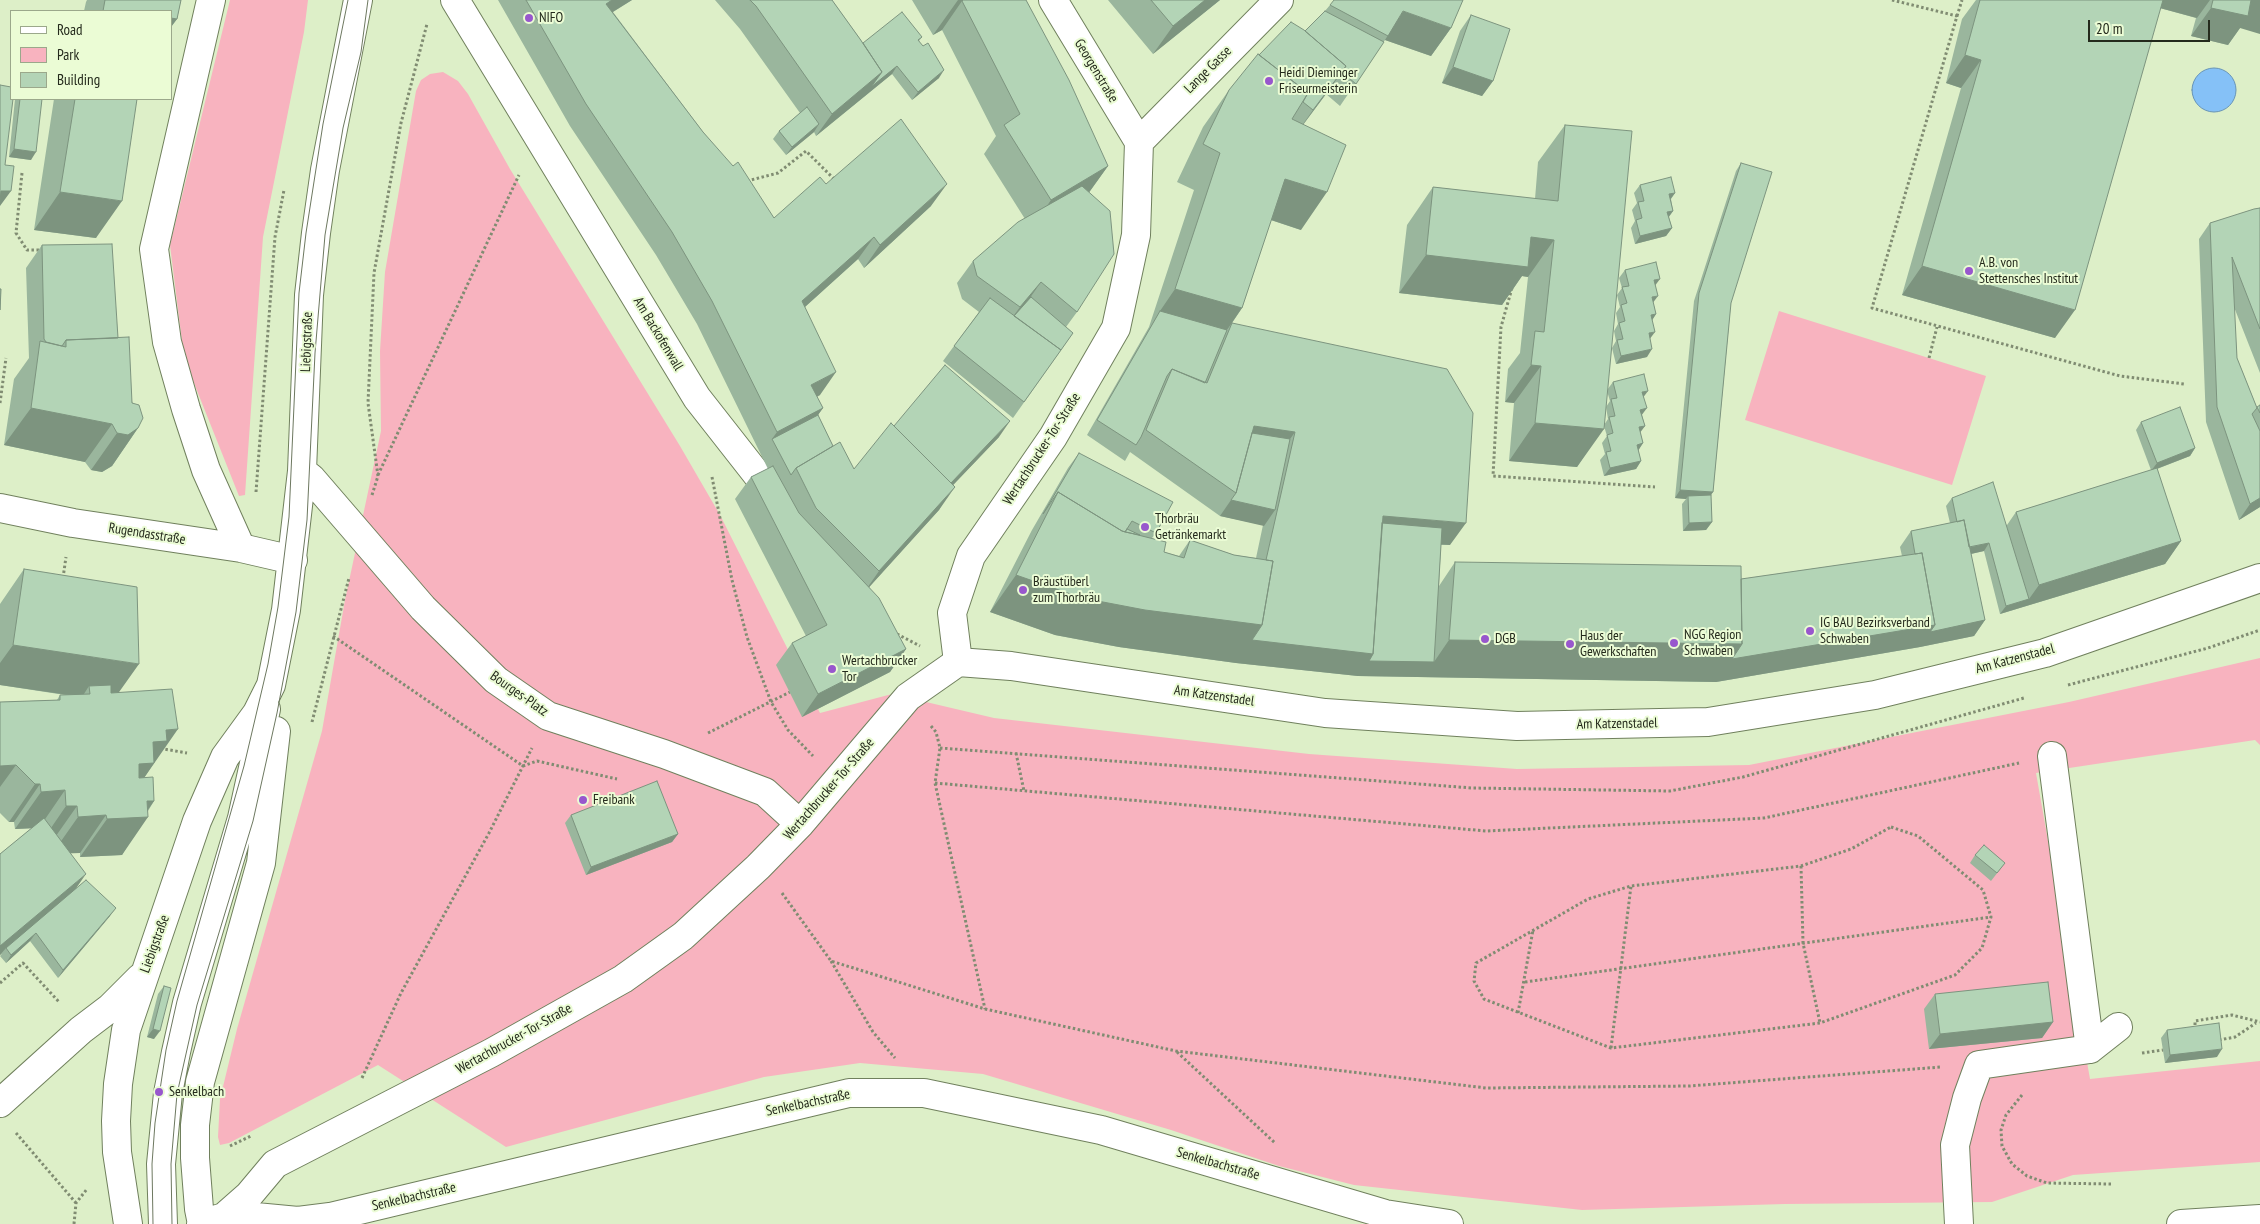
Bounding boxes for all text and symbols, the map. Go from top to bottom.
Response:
legend [10,10,172,100]
place label: NIFO [539,10,563,26]
scale bar [2090,10,2212,42]
marker: NIFO [523,12,535,24]
text: 20 m [2096,19,2122,38]
text: Road [57,20,83,39]
street label: Georgenstraße [1071,36,1121,106]
street label: Lange Gasse [1181,43,1235,97]
text: Park [57,45,79,64]
place label: Heidi Dieminger Friseurmeisterin [1279,65,1358,98]
text: Building [57,70,100,89]
marker: Heidi Dieminger Friseurmeisterin [1263,75,1275,87]
place label: A.B. von Stettensches Institut [1979,255,2078,288]
marker: A.B. von Stettensches Institut [1963,265,1975,277]
street label: Am Backofenwall [629,294,687,374]
street label: Liebigstraße [298,312,316,372]
street label: Wertachbrucker-Tor-Straße [1000,390,1084,508]
place label: Thorbräu Getränkemarkt [1155,511,1226,544]
street label: Rugendasstraße [107,520,187,548]
marker: Thorbräu Getränkemarkt [1139,521,1151,533]
place label: Bräustüberl zum Thorbräu [1033,574,1100,606]
marker: Bräustüberl zum Thorbräu [1017,584,1029,596]
place label: IG BAU Bezirksverband Schwaben [1820,615,1930,648]
marker: IG BAU Bezirksverband Schwaben [1804,625,1816,637]
place label: NGG Region Schwaben [1684,627,1741,660]
place label: Haus der Gewerkschaften [1580,628,1656,660]
place label: DGB [1495,631,1516,647]
marker: DGB [1479,633,1491,645]
marker: NGG Region Schwaben [1668,637,1680,649]
marker: Haus der Gewerkschaften [1564,638,1576,650]
street label: Am Katzenstadel [1974,640,2056,678]
place label: Wertachbrucker Tor [842,653,917,686]
marker: Wertachbrucker Tor [826,663,838,675]
street label: Bourges-Platz [487,668,551,720]
street label: Am Katzenstadel [1173,682,1255,710]
street label: Am Katzenstadel [1576,715,1658,733]
street label: Wertachbrucker-Tor-Straße [780,735,878,843]
place label: Freibank [593,792,635,808]
marker: Freibank [577,794,589,806]
street label: Liebigstraße [137,913,173,975]
street label: Wertachbrucker-Tor-Straße [453,1000,575,1078]
place label: Senkelbach [169,1084,224,1100]
marker: Senkelbach [153,1086,165,1098]
street label: Senkelbachstraße [764,1086,852,1120]
street label: Senkelbachstraße [1174,1144,1262,1184]
street label: Senkelbachstraße [370,1179,458,1215]

